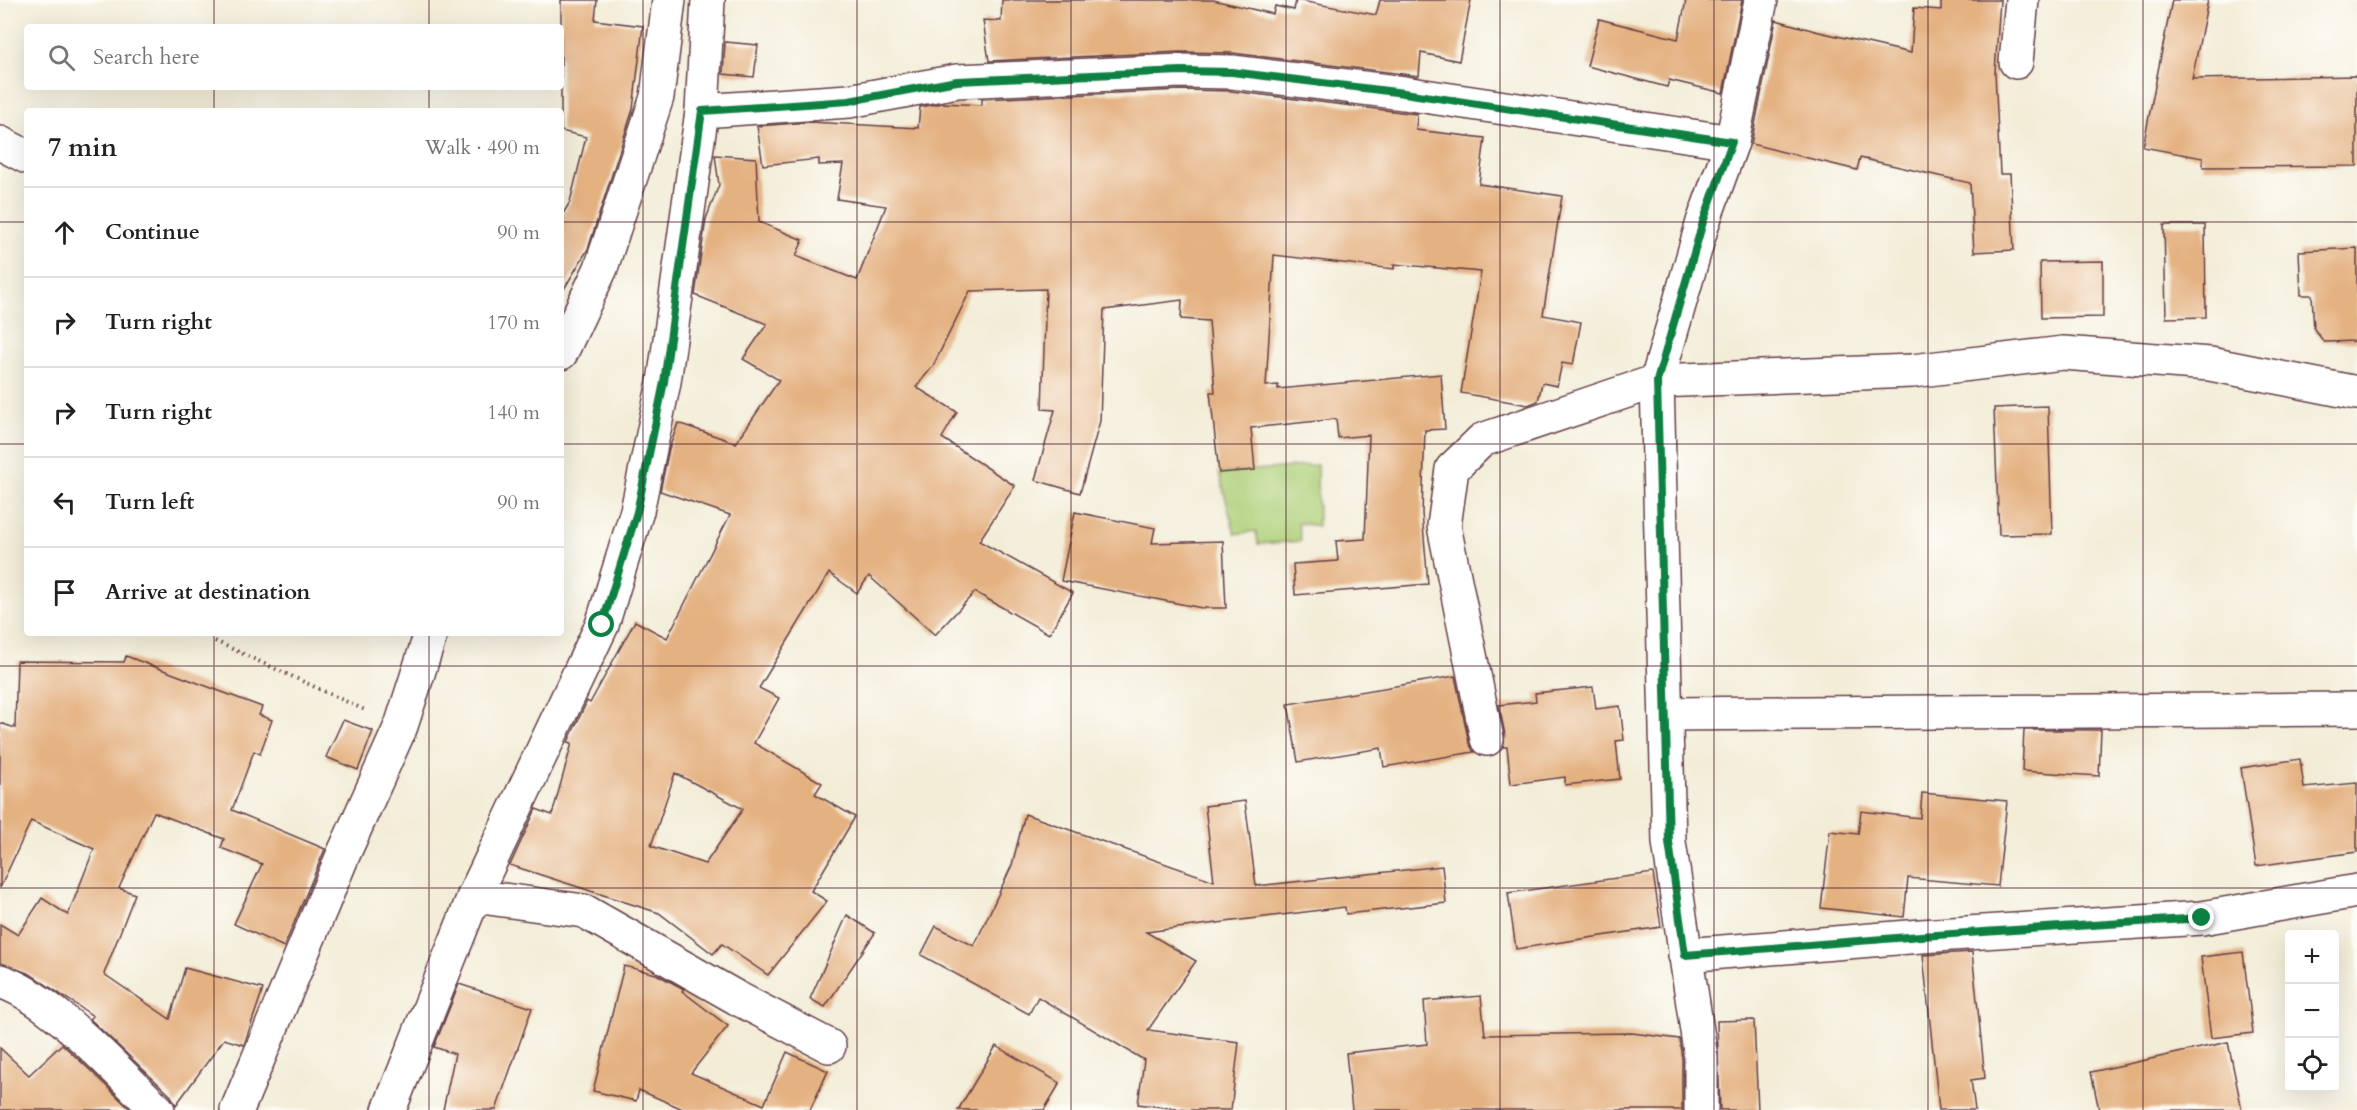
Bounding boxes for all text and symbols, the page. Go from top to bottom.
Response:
search box [24,24,564,90]
icon: search [45,41,78,74]
text: Search here [93,42,200,72]
text: 7 min [48,130,117,165]
text: Walk · 490 m [425,134,540,161]
icon: ahead [48,216,81,249]
text: Continue [105,217,200,247]
text: 90 m [497,219,540,246]
icon: right [48,306,81,339]
text: Turn right [105,307,212,337]
text: 170 m [487,309,540,336]
icon: right [48,396,81,429]
text: Turn right [105,397,212,427]
text: 140 m [487,399,540,426]
icon: left [48,486,81,519]
text: Turn left [105,487,194,517]
text: 90 m [497,489,540,516]
icon: arrive [48,576,81,609]
text: Arrive at destination [105,577,310,607]
route start [588,611,614,637]
route end [2188,904,2214,930]
map controls [2285,930,2339,1092]
button: + [2285,930,2339,984]
button: − [2285,984,2339,1038]
button: locate [2285,1038,2339,1092]

